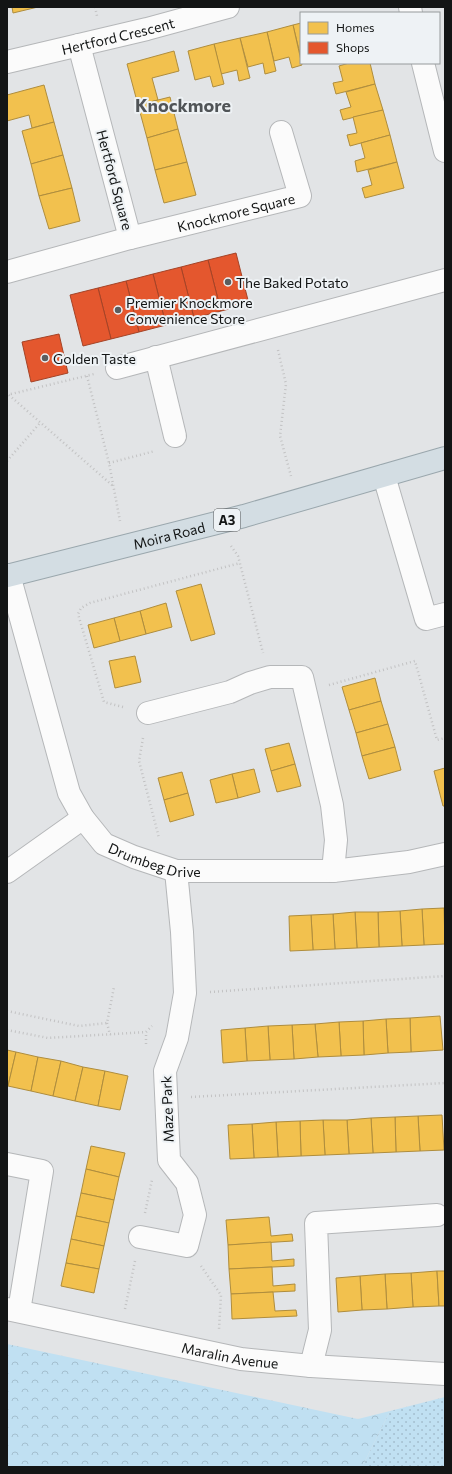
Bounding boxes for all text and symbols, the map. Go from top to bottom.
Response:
legend [300,12,440,64]
street label: Hertford Crescent [60,13,177,57]
text: Homes [336,20,374,34]
text: Shops [336,40,370,54]
district label: Knockmore [135,94,231,116]
street label: Hertford Square [93,128,137,232]
street label: Knockmore Square [175,189,296,235]
place label: The Baked Potato [236,274,349,291]
marker: The Baked Potato [223,277,233,287]
place label: Premier Knockmore Convenience Store [126,294,253,327]
marker: Premier Knockmore Convenience Store [113,305,123,315]
place label: Golden Taste [53,350,136,367]
marker: Golden Taste [40,353,50,363]
road number: A3 [214,509,240,531]
street label: Moira Road [131,518,207,552]
street label: Drumbeg Drive [106,839,201,880]
street label: Maze Park [157,1075,177,1143]
street label: Maralin Avenue [180,1338,279,1371]

